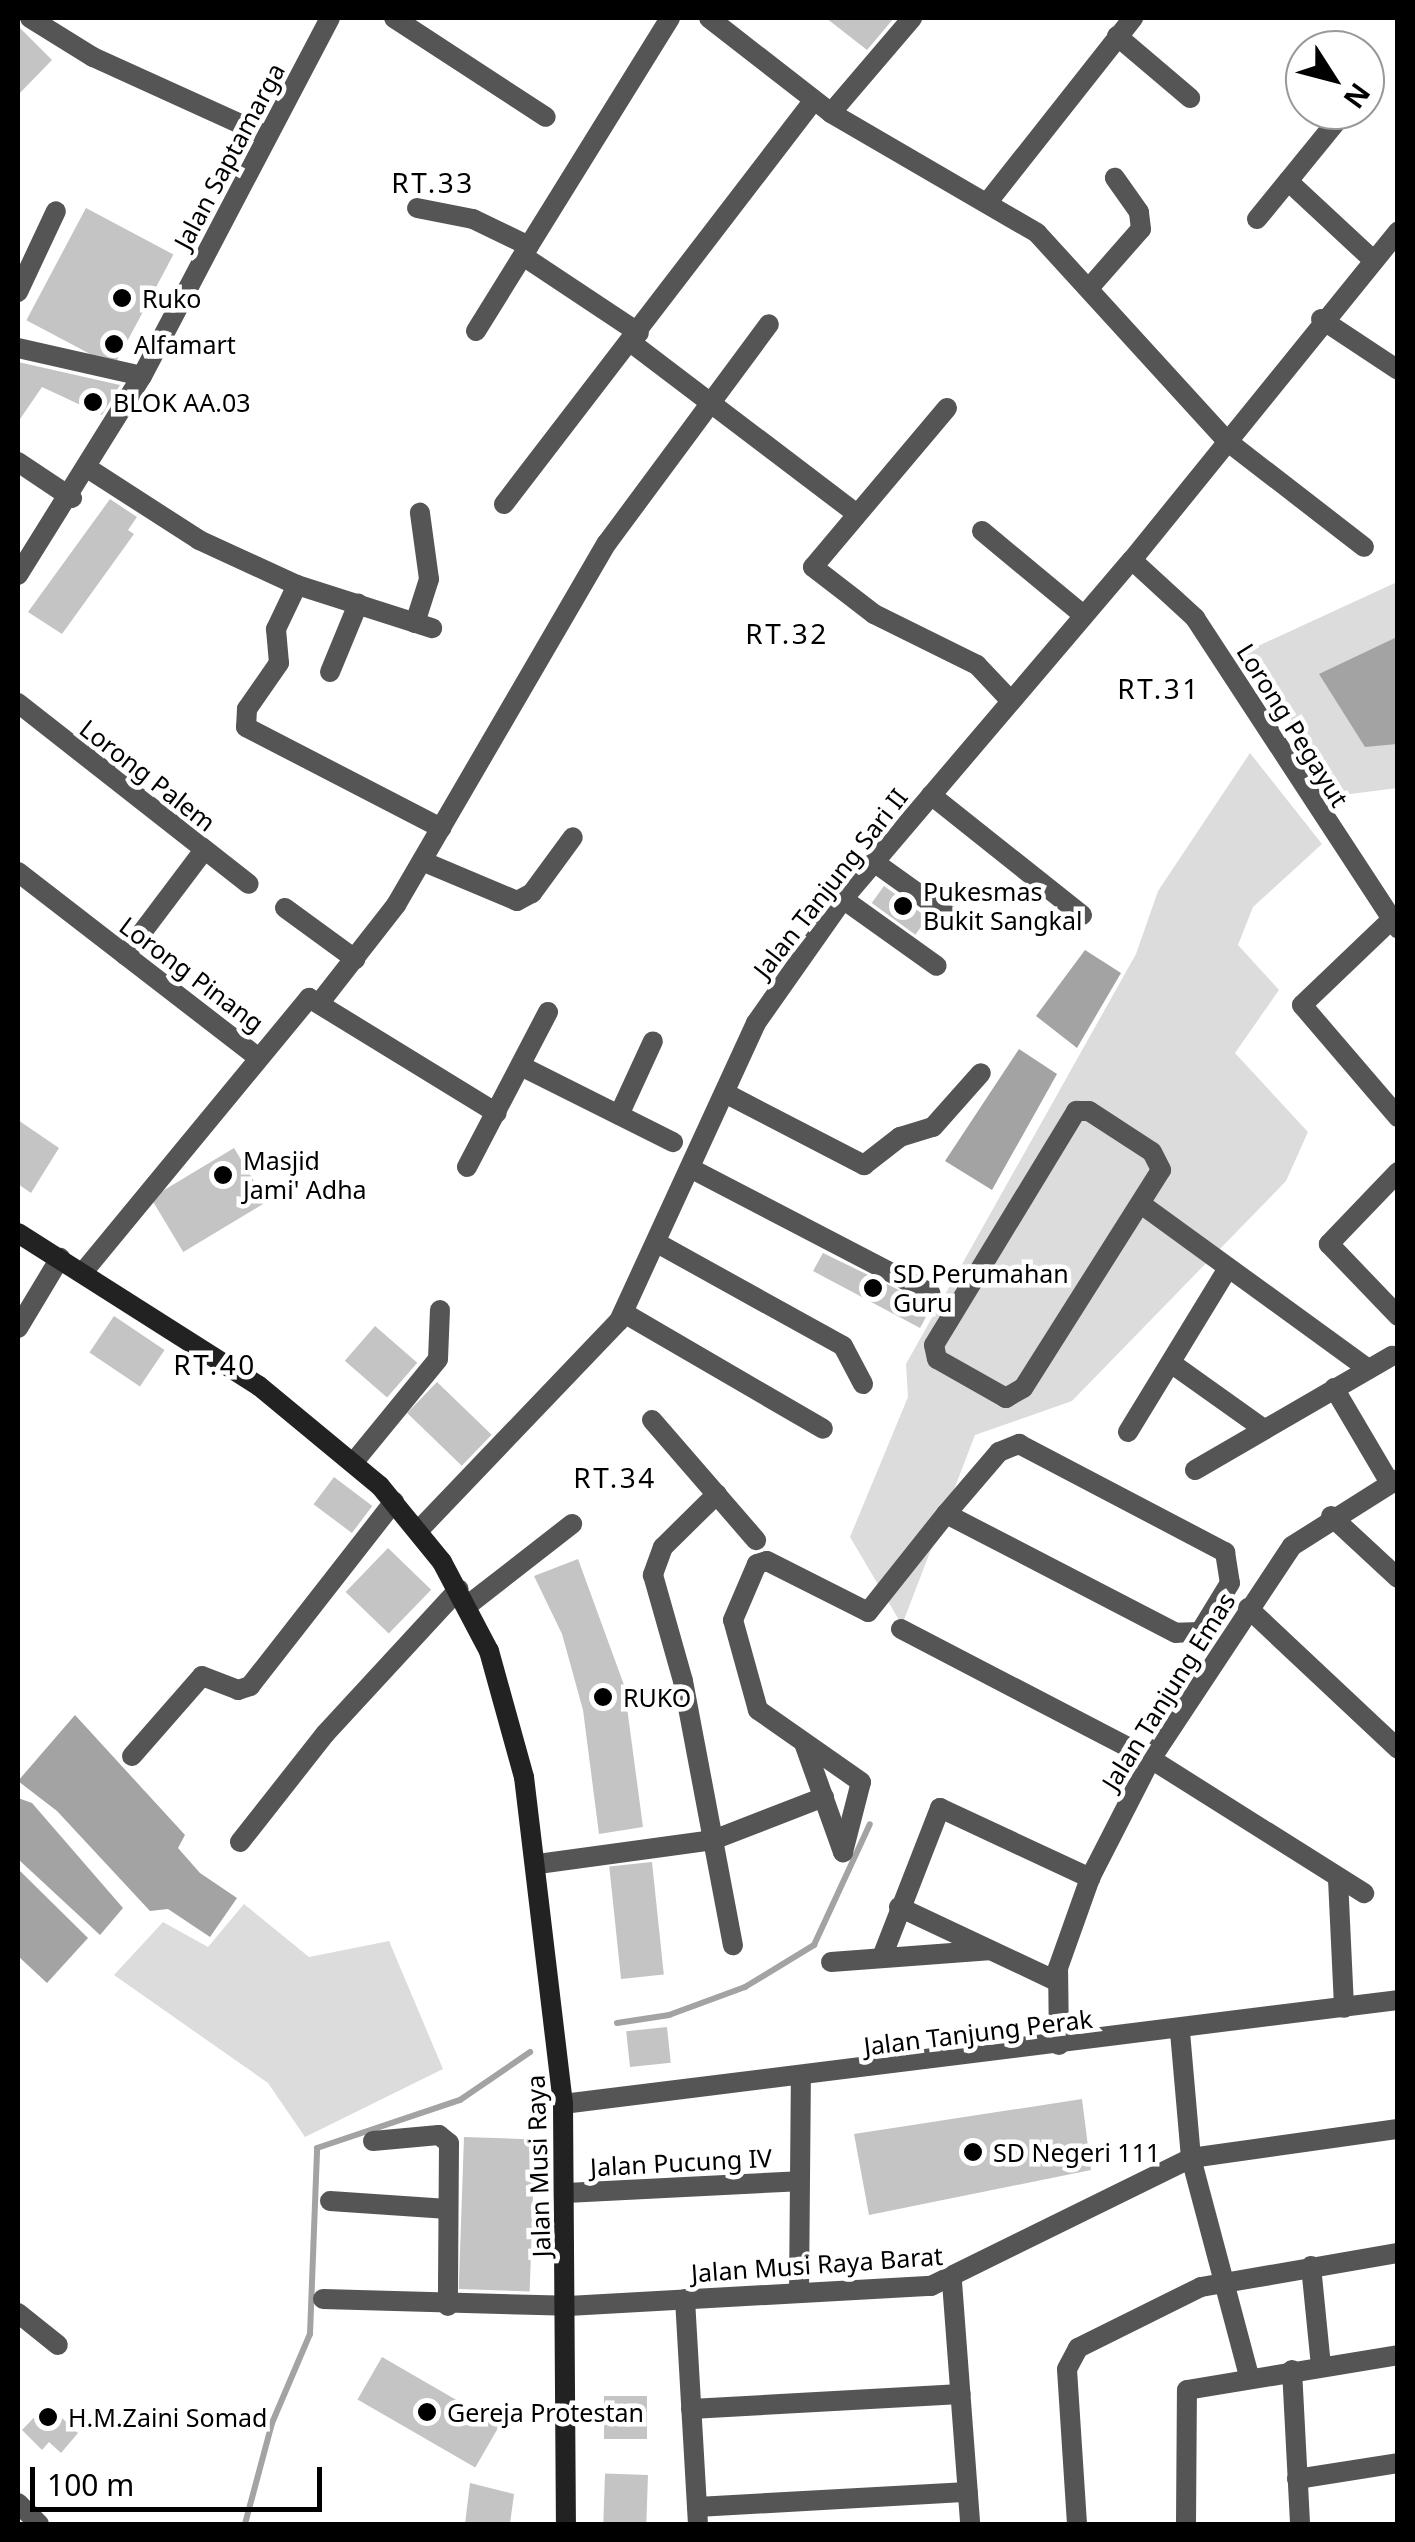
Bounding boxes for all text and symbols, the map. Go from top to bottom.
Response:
north arrow [1285,30,1385,130]
street label: Jalan Saptamarga [167,58,291,254]
text: N [1336,76,1380,117]
district label: RT.33 [391,165,475,199]
place label: Ruko [142,283,201,313]
marker: Ruko [111,287,133,309]
place label: Alfamart [134,329,236,359]
marker: Alfamart [103,333,125,355]
place label: BLOK AA.03 [113,387,251,417]
marker: BLOK AA.03 [82,391,104,413]
district label: RT.32 [745,616,829,650]
street label: Lorong Pegayut [1231,638,1355,812]
district label: RT.31 [1117,671,1201,705]
street label: Lorong Palem [74,713,222,837]
street label: Jalan Tanjung Sari II [747,782,913,984]
place label: Pukesmas Bukit Sangkal [923,877,1082,936]
marker: Pukesmas Bukit Sangkal [892,895,914,917]
street label: Lorong Pinang [114,910,270,1038]
place label: Masjid Jami' Adha [243,1146,367,1205]
marker: Masjid Jami' Adha [212,1164,234,1186]
place label: SD Perumahan Guru [893,1259,1069,1318]
marker: SD Perumahan Guru [862,1277,884,1299]
district label: RT.40 [173,1347,257,1381]
district label: RT.34 [573,1460,657,1494]
street label: Jalan Tanjung Emas [1095,1587,1241,1795]
place label: RUKO [623,1682,691,1712]
marker: RUKO [592,1686,614,1708]
street label: Jalan Tanjung Perak [862,2003,1094,2061]
street label: Jalan Musi Raya [520,2074,556,2258]
place label: SD Negeri 111 [993,2137,1160,2167]
marker: SD Negeri 111 [962,2141,984,2163]
street label: Jalan Pucung IV [589,2142,773,2182]
street label: Jalan Musi Raya Barat [690,2240,944,2288]
place label: Gereja Protestan [447,2397,644,2427]
marker: Gereja Protestan [416,2401,438,2423]
place label: H.M.Zaini Somad [68,2402,267,2432]
marker: H.M.Zaini Somad [37,2406,59,2428]
scale bar [35,2447,328,2509]
text: 100 m [47,2464,134,2505]

